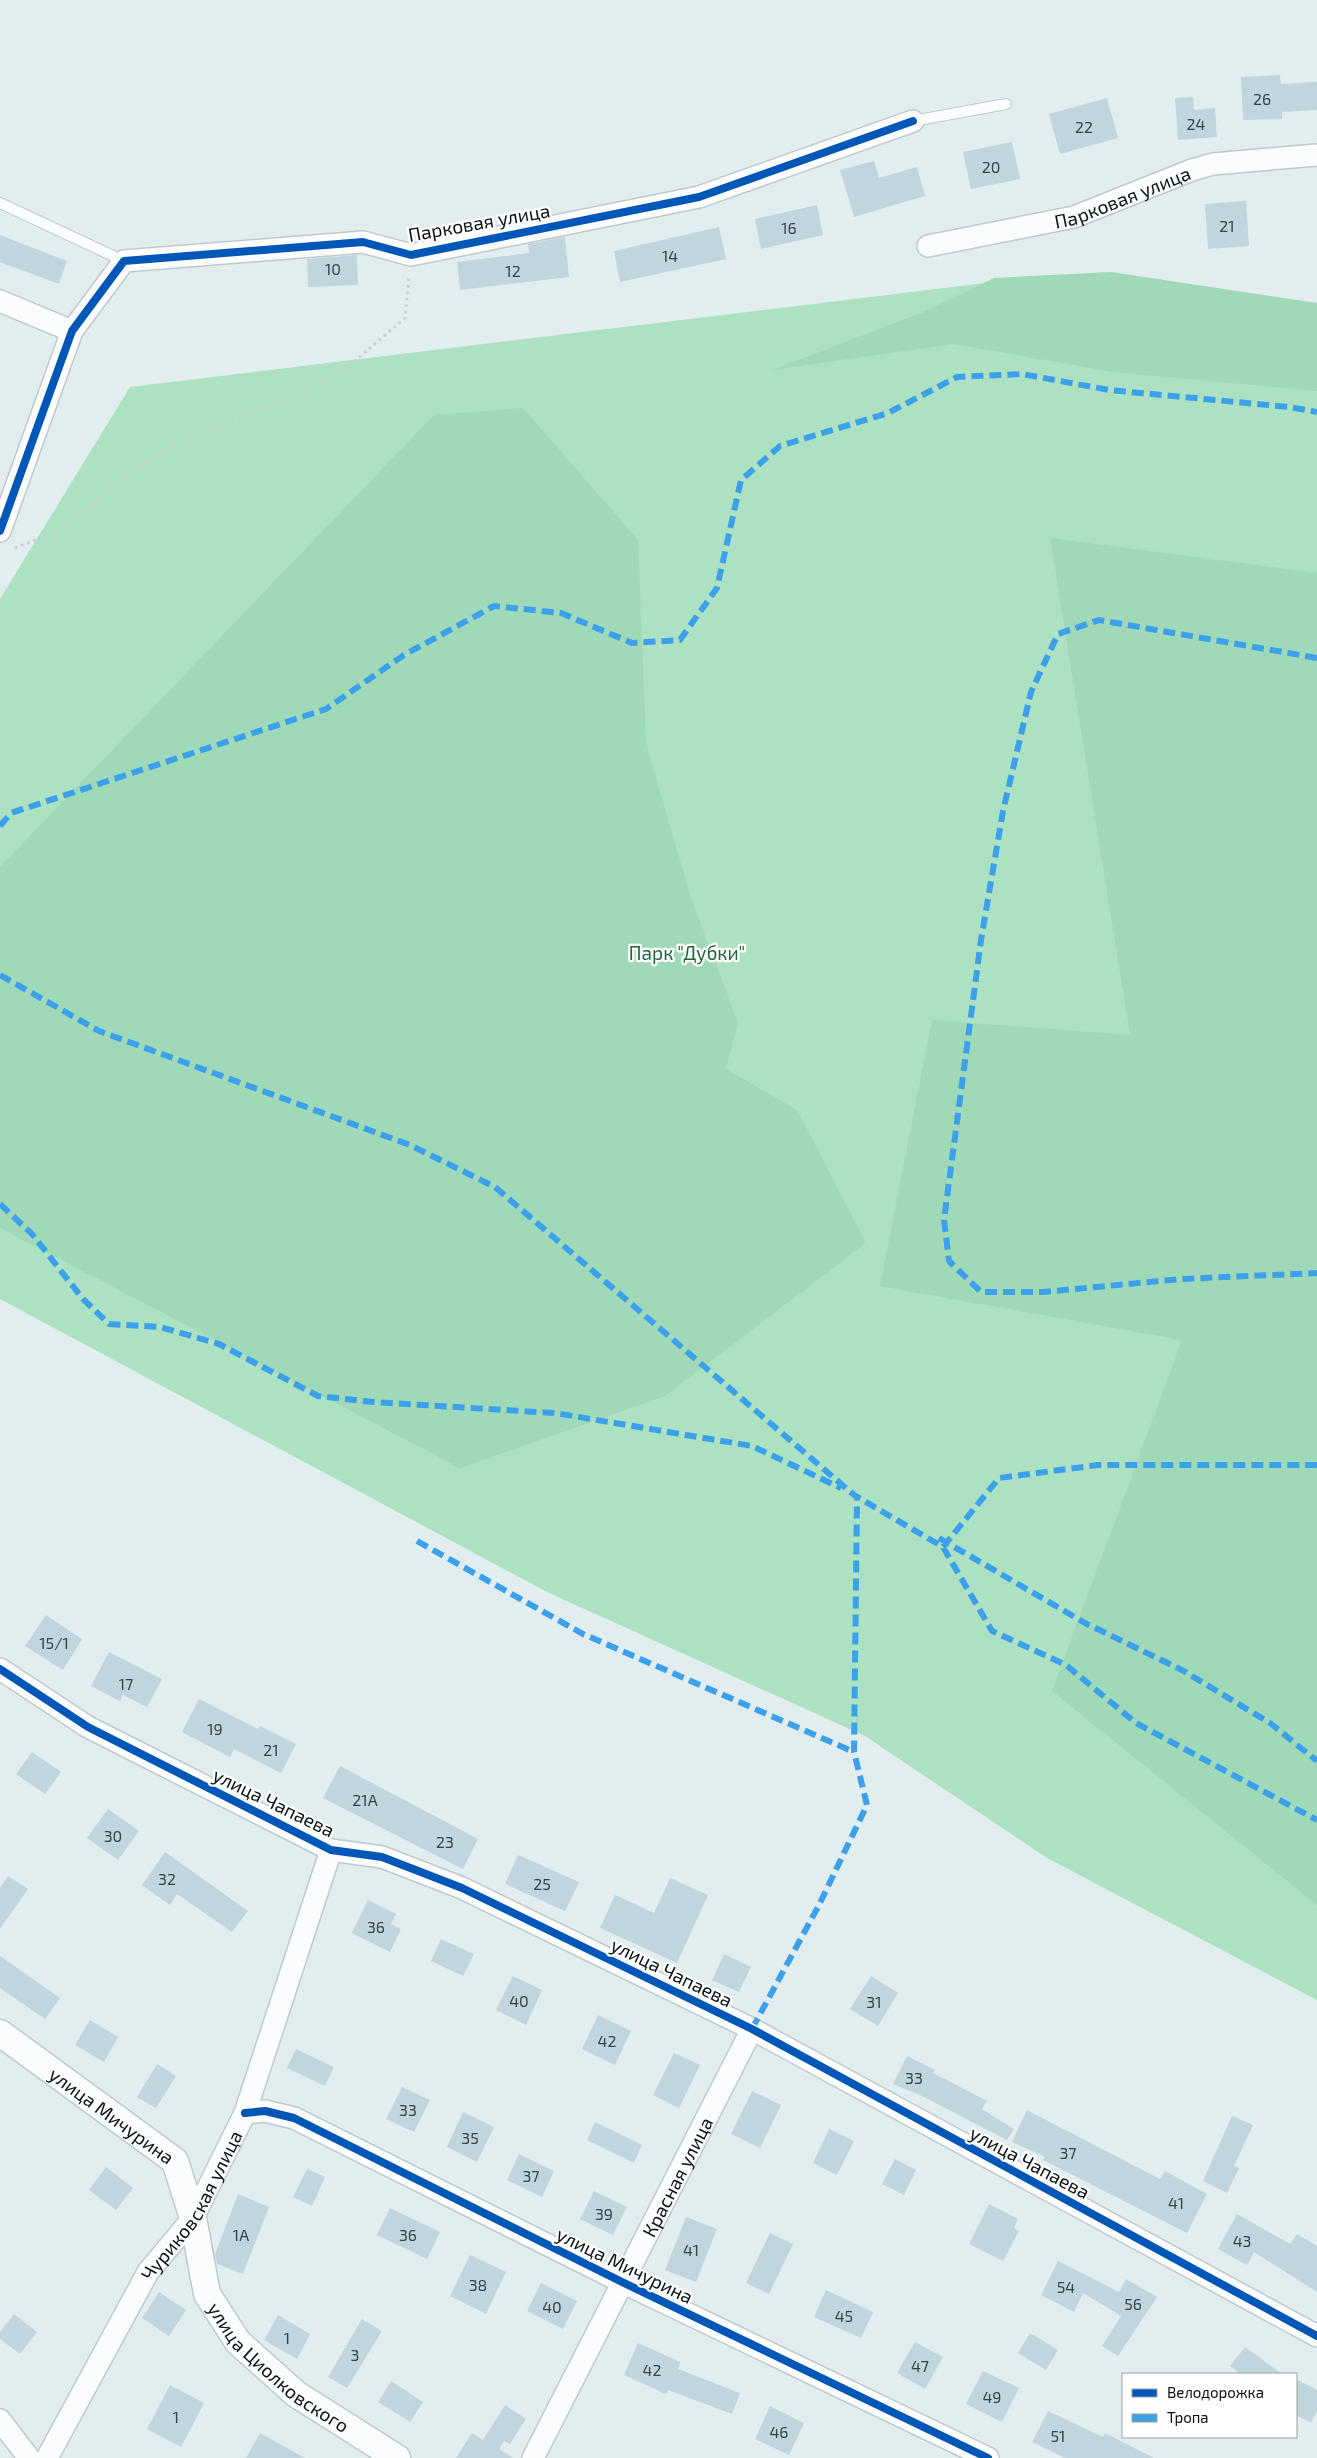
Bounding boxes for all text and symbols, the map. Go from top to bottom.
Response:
house number: 26 [1253,89,1271,108]
house number: 24 [1187,114,1206,133]
house number: 22 [1075,117,1093,136]
house number: 20 [982,157,1000,176]
street label: Парковая улица [1052,160,1194,232]
street label: Парковая улица [406,198,552,247]
house number: 21 [1219,216,1235,235]
house number: 16 [781,218,797,237]
house number: 14 [662,246,678,265]
house number: 10 [325,259,341,278]
house number: 12 [505,261,521,280]
park label: Парк "Дубки" [629,941,745,965]
house number: 15/1 [39,1633,69,1652]
house number: 17 [119,1674,133,1693]
house number: 19 [207,1719,223,1738]
house number: 21 [263,1740,279,1759]
street label: улица Чапаева [209,1763,339,1842]
house number: 21А [352,1790,378,1809]
house number: 30 [104,1826,122,1845]
house number: 23 [436,1832,454,1851]
house number: 32 [158,1869,176,1888]
house number: 25 [533,1874,551,1893]
house number: 36 [367,1917,385,1936]
street label: улица Чапаева [607,1933,737,2012]
house number: 40 [509,1991,529,2010]
house number: 31 [866,1992,882,2011]
house number: 42 [598,2031,616,2050]
street label: улица Мичурина [45,2062,179,2168]
house number: 33 [905,2068,923,2087]
house number: 33 [399,2100,417,2119]
street label: Красная улица [637,2113,717,2240]
street label: улица Чапаева [966,2121,1094,2204]
street label: Чуриковская улица [135,2126,246,2283]
house number: 35 [461,2128,479,2147]
house number: 37 [1059,2143,1077,2162]
house number: 37 [522,2166,540,2185]
house number: 41 [1168,2193,1184,2212]
house number: 39 [595,2204,613,2223]
street label: улица Мичурина [553,2222,697,2309]
house number: 1А [233,2225,249,2244]
house number: 36 [399,2225,417,2244]
house number: 43 [1233,2231,1251,2250]
house number: 41 [683,2240,699,2259]
house number: 38 [469,2275,487,2294]
house number: 54 [1057,2277,1075,2296]
house number: 56 [1124,2294,1142,2313]
house number: 40 [542,2297,562,2316]
street label: улица Циолковского [203,2298,354,2437]
house number: 45 [835,2306,853,2325]
house number: 1 [284,2328,290,2347]
house number: 3 [351,2345,359,2364]
house number: 47 [911,2356,929,2375]
house number: 42 [643,2360,661,2379]
legend [1122,2373,1297,2438]
text: Велодорожка [1167,2383,1264,2401]
house number: 49 [983,2387,1002,2406]
house number: 1 [173,2407,179,2426]
text: Тропа [1167,2408,1209,2426]
house number: 46 [770,2422,789,2441]
house number: 51 [1051,2426,1065,2445]

